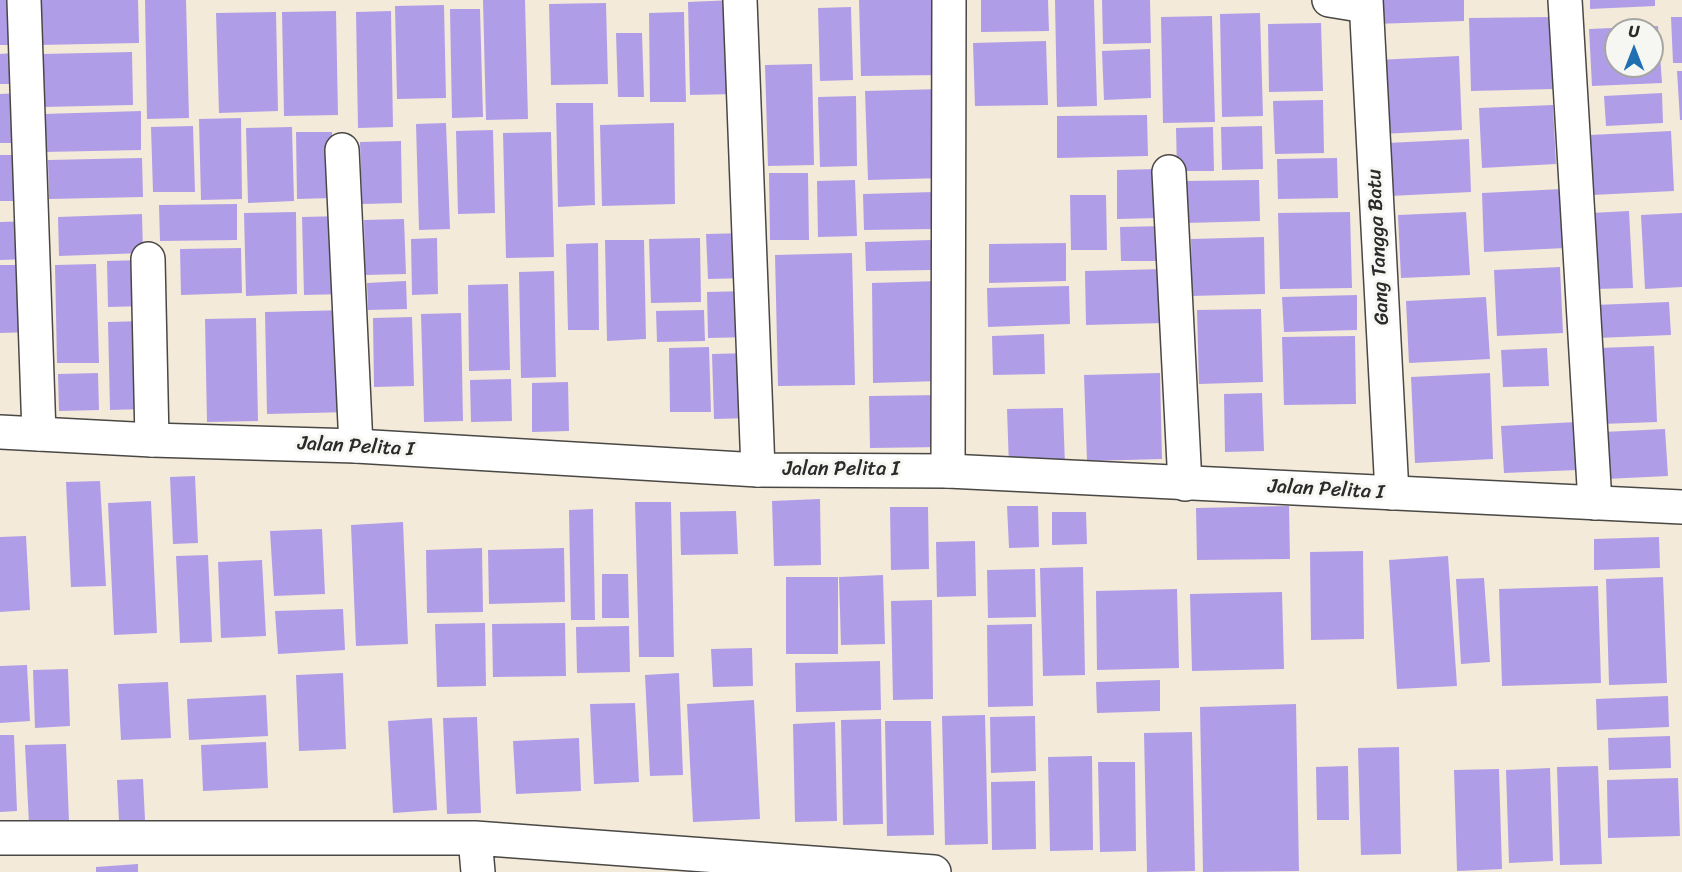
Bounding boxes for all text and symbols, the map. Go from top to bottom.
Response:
text: U [1629,17,1639,46]
north arrow [1604,18,1664,78]
street label: Gang Tangga Batu [1363,168,1395,326]
street label: Jalan Pelita I [297,432,415,462]
street label: Jalan Pelita I [783,458,899,482]
street label: Jalan Pelita I [1267,475,1385,505]

